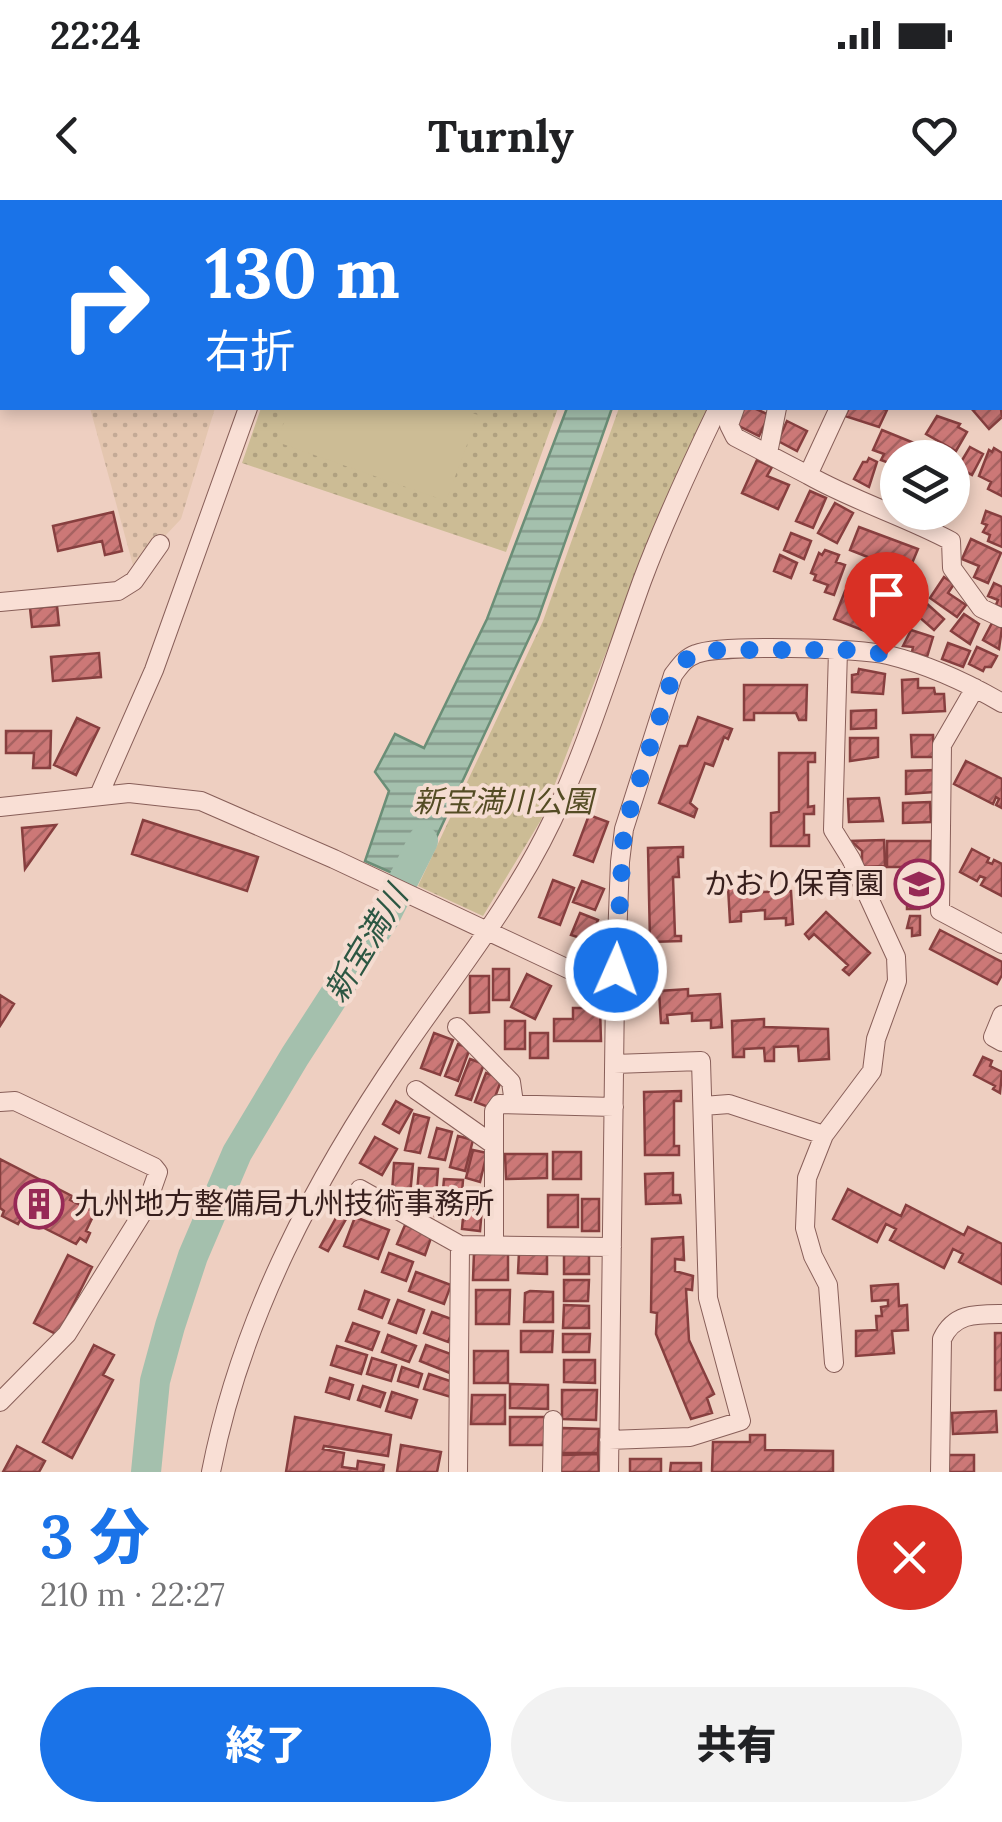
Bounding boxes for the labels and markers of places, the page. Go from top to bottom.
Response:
pin [844,552,929,655]
school or university icon: かおり保育園 [893,858,945,910]
place label: かおり保育園 [704,864,884,902]
building icon: 九州地方整備局九州技術事務所 [13,1178,65,1230]
place label: 九州地方整備局九州技術事務所 [74,1184,494,1222]

